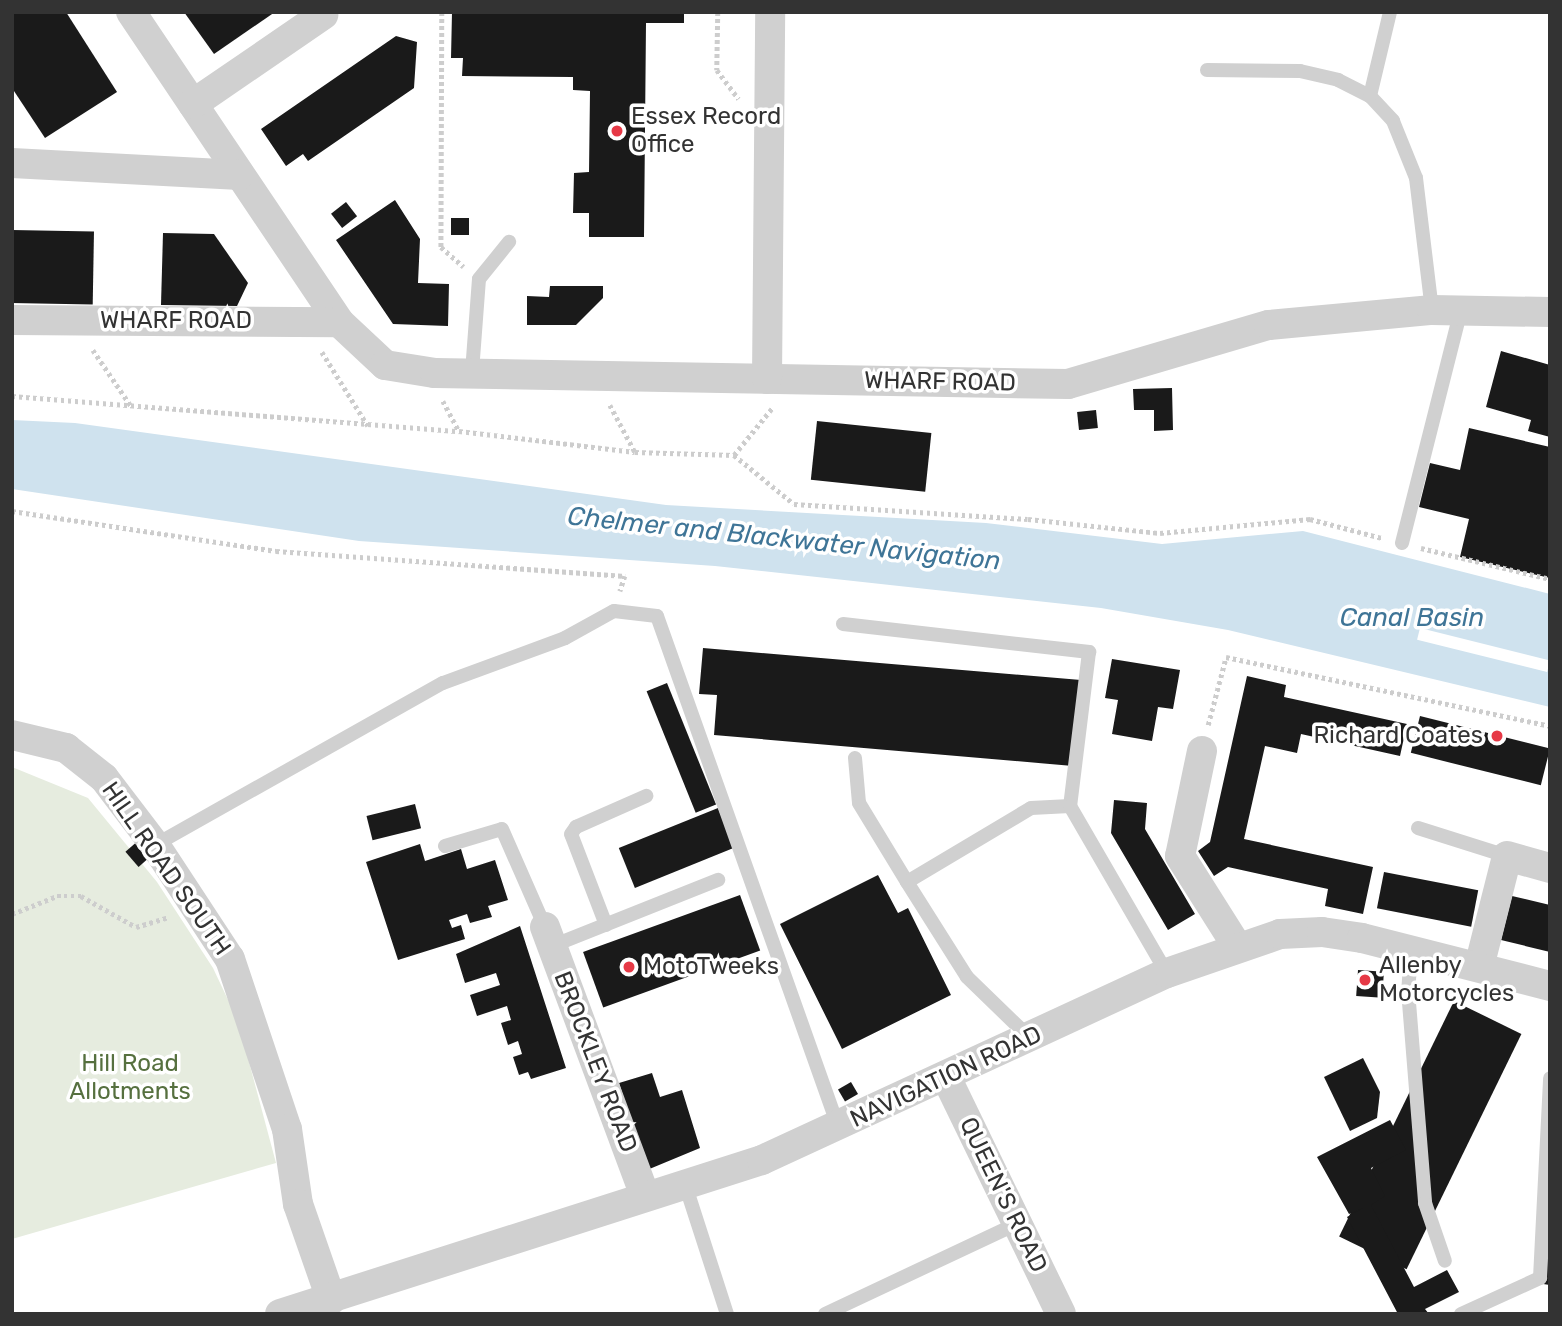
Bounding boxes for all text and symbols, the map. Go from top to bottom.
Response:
place label: Essex Record Office [631,103,781,159]
marker: Essex Record Office [609,123,625,139]
street label: WHARF ROAD [100,307,252,335]
street label: WHARF ROAD [864,366,1016,398]
water label: Chelmer and Blackwater Navigation [565,501,1003,577]
water label: Canal Basin [1340,602,1484,634]
place label: Richard Coates [1313,722,1483,750]
marker: Richard Coates [1489,728,1505,744]
street label: HILL ROAD SOUTH [95,776,237,962]
place label: Allenby Motorcycles [1379,952,1514,1008]
place label: MotoTweeks [643,953,779,981]
marker: MotoTweeks [621,959,637,975]
street label: BROCKLEY ROAD [547,967,643,1157]
marker: Allenby Motorcycles [1357,972,1373,988]
street label: NAVIGATION ROAD [846,1020,1046,1134]
park label: Hill Road Allotments [69,1050,191,1106]
street label: QUEEN'S ROAD [953,1113,1053,1277]

